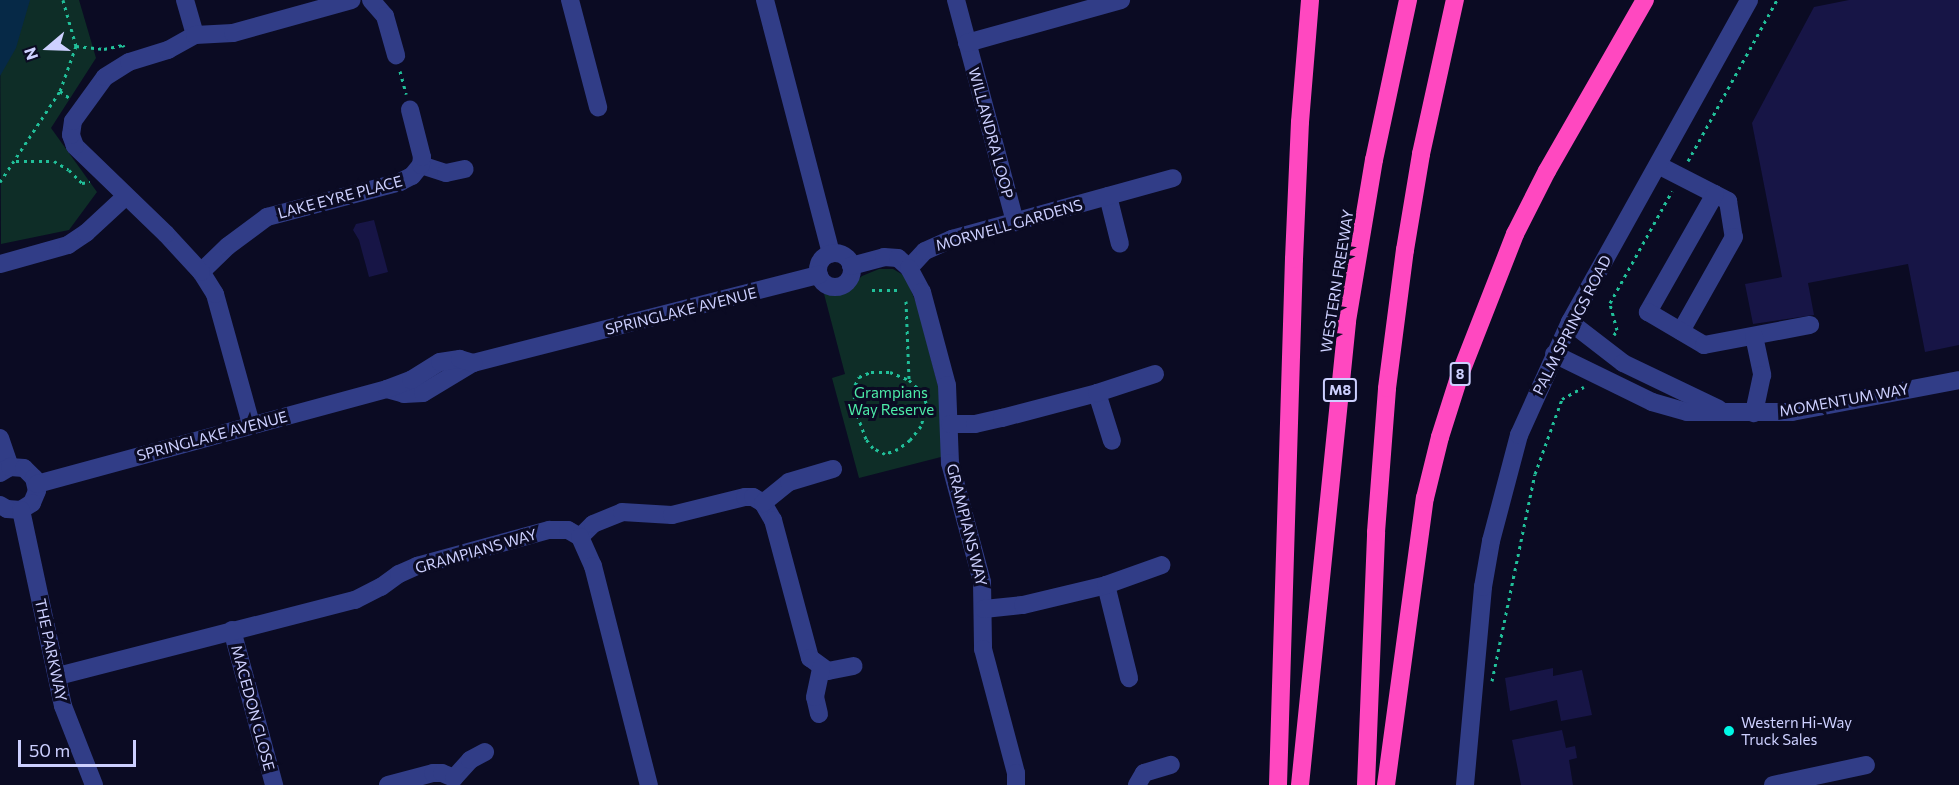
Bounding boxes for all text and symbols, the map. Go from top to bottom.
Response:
north arrow [18,18,78,78]
text: N [20,45,41,63]
street label: WILLANDRA LOOP [965,66,1017,200]
street label: LAKE EYRE PLACE [276,172,404,222]
street label: MORWELL GARDENS [934,195,1084,255]
street label: WESTERN FREEWAY [1317,208,1357,354]
street label: PALM SPRINGS ROAD [1529,252,1615,398]
street label: SPRINGLAKE AVENUE [604,283,758,339]
road number: 8 [1450,363,1470,385]
road number: M8 [1322,379,1358,401]
street label: MOMENTUM WAY [1778,380,1910,420]
park label: Grampians Way Reserve [848,383,934,418]
street label: SPRINGLAKE AVENUE [135,407,289,465]
street label: GRAMPIANS WAY [943,462,991,588]
street label: GRAMPIANS WAY [413,525,539,577]
street label: THE PARKWAY [31,597,71,703]
street label: MACEDON CLOSE [228,643,278,773]
place label: Western Hi-Way Truck Sales [1741,713,1852,748]
marker: Western Hi-Way Truck Sales [1722,724,1736,738]
scale bar [21,728,140,766]
text: 50 m [29,739,70,761]

